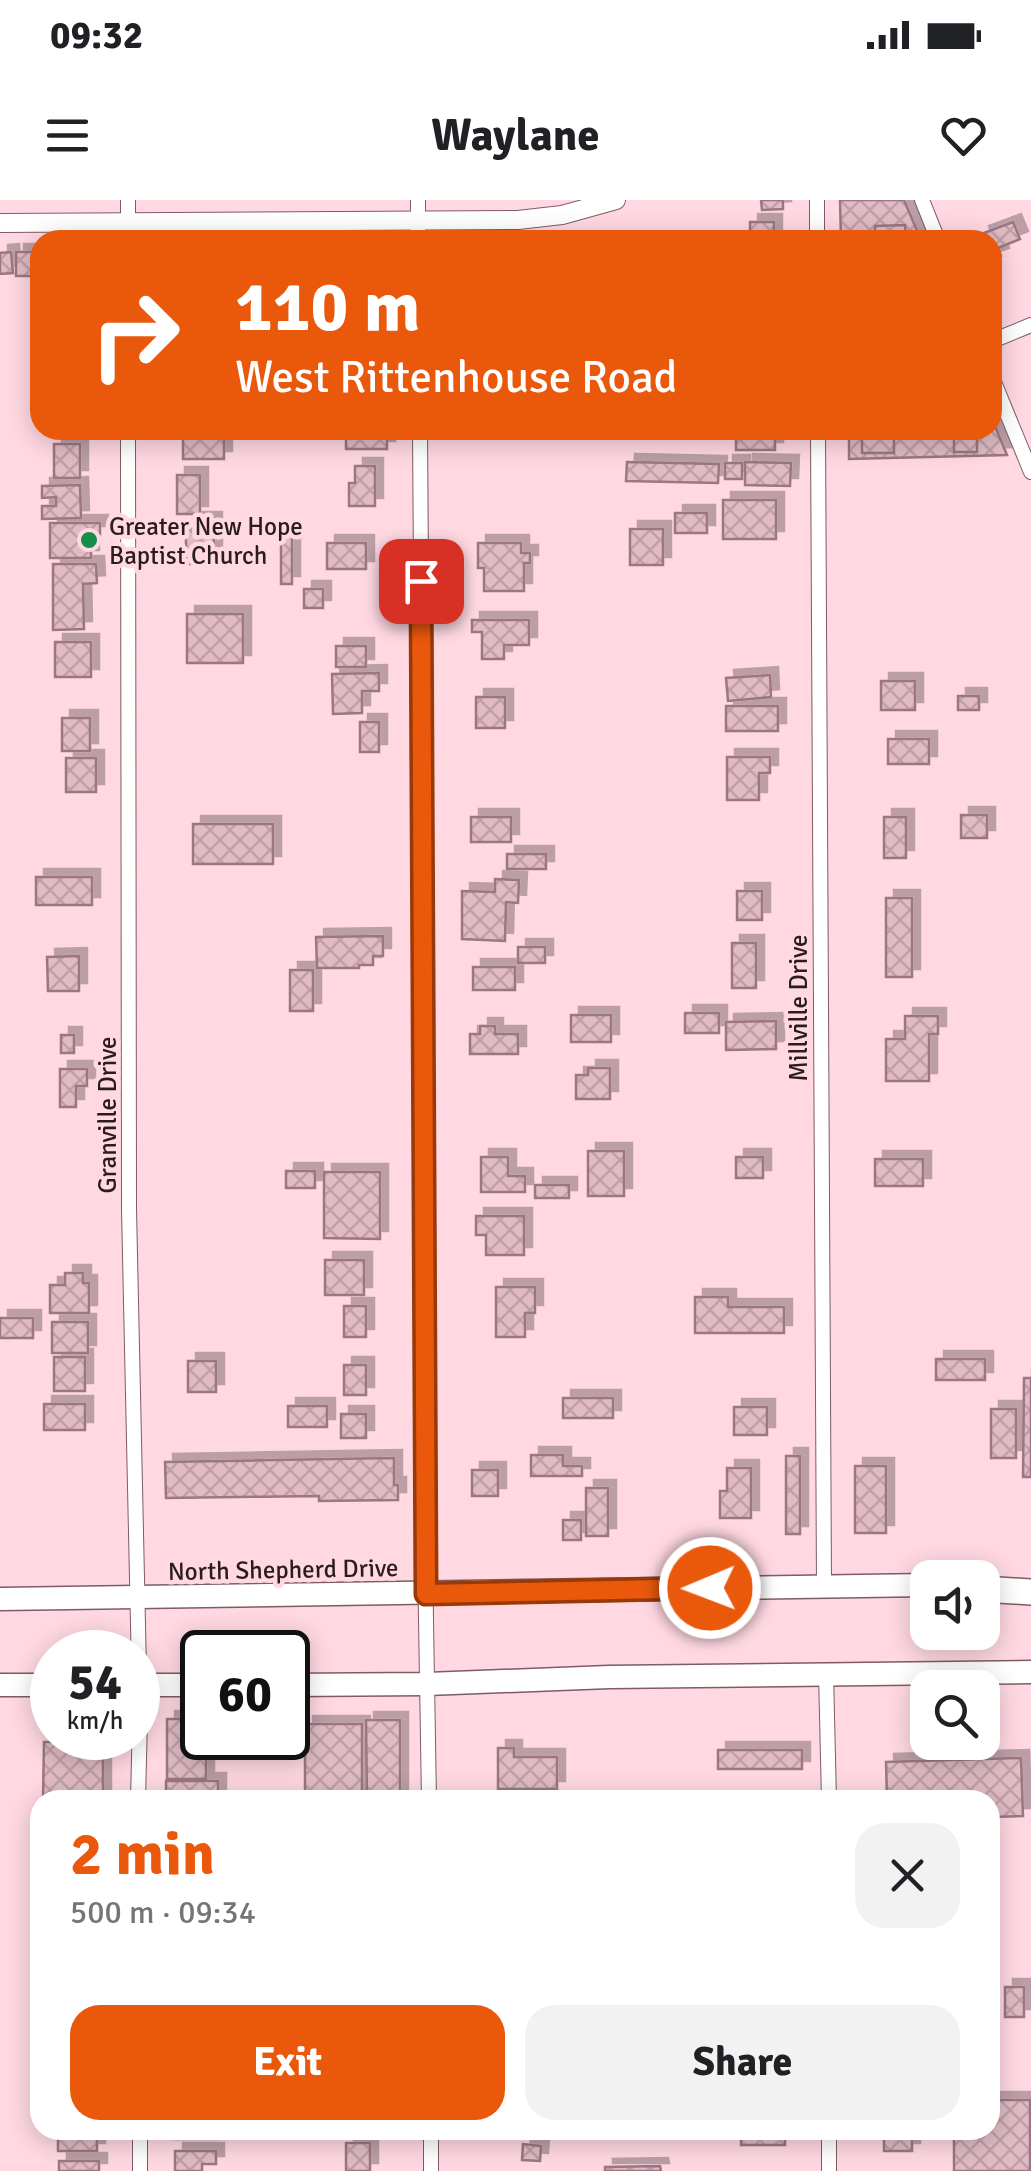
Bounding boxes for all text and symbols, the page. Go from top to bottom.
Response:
text: 09:32 [50,12,143,59]
icon: menu [40,108,95,163]
text: Waylane [431,108,600,163]
icon: heart [936,108,991,163]
text: 110 m [235,264,420,350]
icon: right [70,270,200,400]
text: West Rittenhouse Road [235,350,677,405]
place label: Greater New Hope Baptist Church [109,511,303,571]
marker: Greater New Hope Baptist Church [78,529,100,551]
pin [379,539,464,624]
icon: arrive [394,554,449,609]
street label: Millville Drive [783,934,814,1082]
street label: Granville Drive [92,1037,123,1193]
position arrow [658,1536,762,1640]
street label: North Shepherd Drive [167,1552,399,1587]
map controls [910,1560,1000,1760]
button: sound [910,1560,1000,1650]
speed limit sign: 60 [180,1630,310,1760]
text: 54 [68,1652,122,1714]
button: search [910,1670,1000,1760]
text: km/h [67,1705,123,1736]
text: 2 min [70,1818,215,1892]
button: close [855,1823,960,1928]
text: 500 m · 09:34 [70,1893,256,1932]
button: Exit [70,2005,505,2120]
button: Share [525,2005,960,2120]

